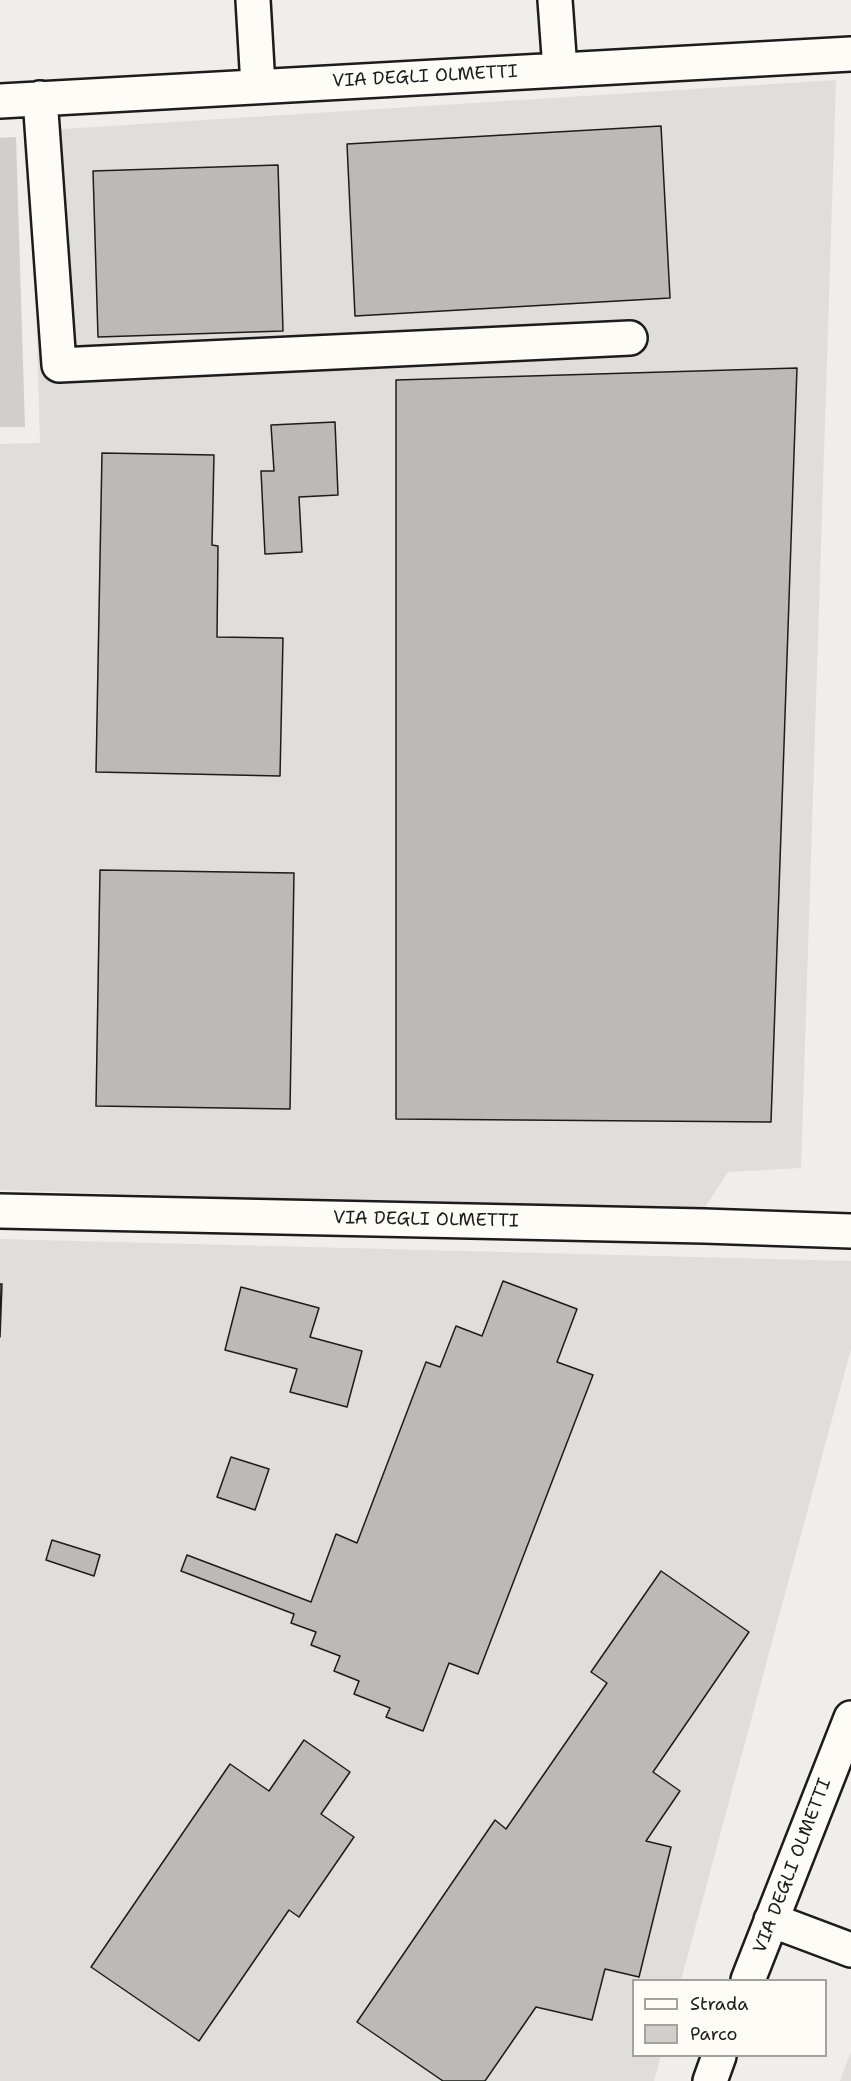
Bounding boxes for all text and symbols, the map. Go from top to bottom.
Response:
street label: VIA DEGLI OLMETTI [332,61,518,93]
street label: VIA DEGLI OLMETTI [333,1208,519,1232]
street label: VIA DEGLI OLMETTI [750,1775,836,1957]
legend [632,1979,827,2057]
text: Strada [690,1992,749,2016]
text: Parco [690,2022,738,2046]

